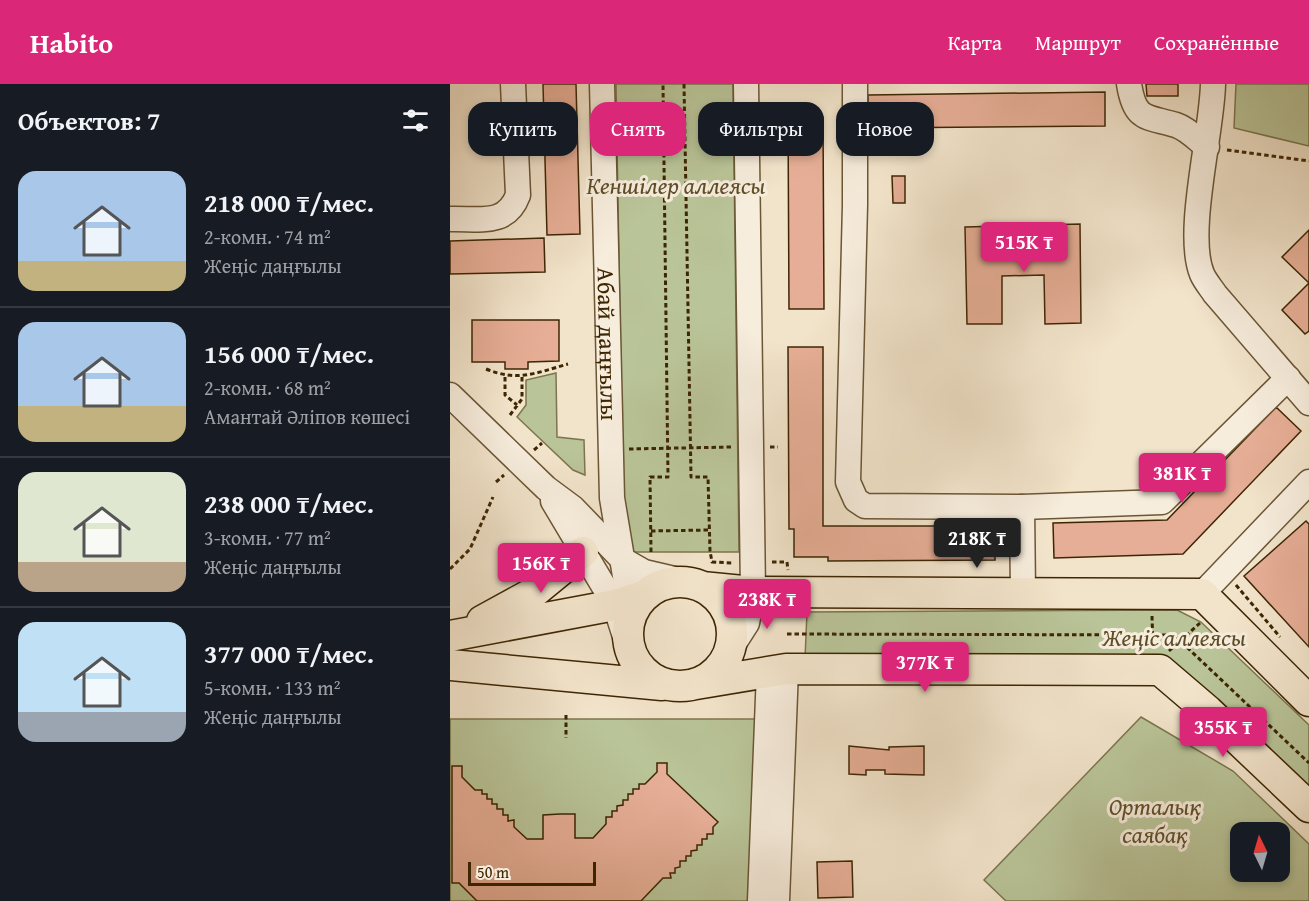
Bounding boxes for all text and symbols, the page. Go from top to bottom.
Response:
text: Habito [30,22,113,63]
text: Карта [948,27,1002,58]
text: Маршрут [1035,27,1121,58]
text: Сохранённые [1154,27,1279,58]
text: Объектов: 7 [18,101,161,140]
chip: Купить [468,102,578,156]
chip: Снять [590,102,686,156]
chip: Фильтры [698,102,824,156]
chip: Новое [836,102,934,156]
icon: filters [399,104,432,137]
park label: Кеншілер аллеясы [587,168,766,203]
text: 218 000 ₸/мес. [204,183,374,222]
icon: home [66,195,138,267]
text: 2-комн. · 74 m² [204,222,331,251]
pin: 515K ₸ [975,222,1073,273]
text: 515K ₸ [995,227,1053,256]
text: Жеңіс даңғылы [204,251,342,280]
street label: Абай даңғылы [589,267,628,421]
text: 156 000 ₸/мес. [204,334,374,373]
icon: home [66,346,138,418]
text: 2-комн. · 68 m² [204,373,331,402]
text: Амантай Әліпов көшесі [204,402,410,431]
pin: 381K ₸ [1133,453,1231,504]
text: 381K ₸ [1153,458,1211,487]
text: 238 000 ₸/мес. [204,484,374,523]
icon: home [66,496,138,568]
pin: 218K ₸ [928,518,1026,569]
text: 3-комн. · 77 m² [204,523,331,552]
text: 218K ₸ [948,523,1006,552]
pin: 156K ₸ [492,543,590,594]
text: 156K ₸ [512,548,570,577]
text: Жеңіс даңғылы [204,552,342,581]
pin: 238K ₸ [718,579,816,630]
text: 238K ₸ [738,584,796,613]
park label: Жеңіс аллеясы [1101,620,1246,655]
text: 377 000 ₸/мес. [204,634,374,673]
pin: 377K ₸ [876,642,974,693]
icon: home [66,646,138,718]
text: 377K ₸ [896,647,954,676]
text: 5-комн. · 133 m² [204,673,340,702]
text: Жеңіс даңғылы [204,702,342,731]
pin: 355K ₸ [1174,707,1272,758]
text: 355K ₸ [1194,712,1252,741]
park label: Орталық саябақ [1109,789,1201,852]
north arrow [1230,822,1290,882]
map controls [1230,822,1290,882]
scale bar [468,859,596,886]
text: 50 m [477,860,509,884]

